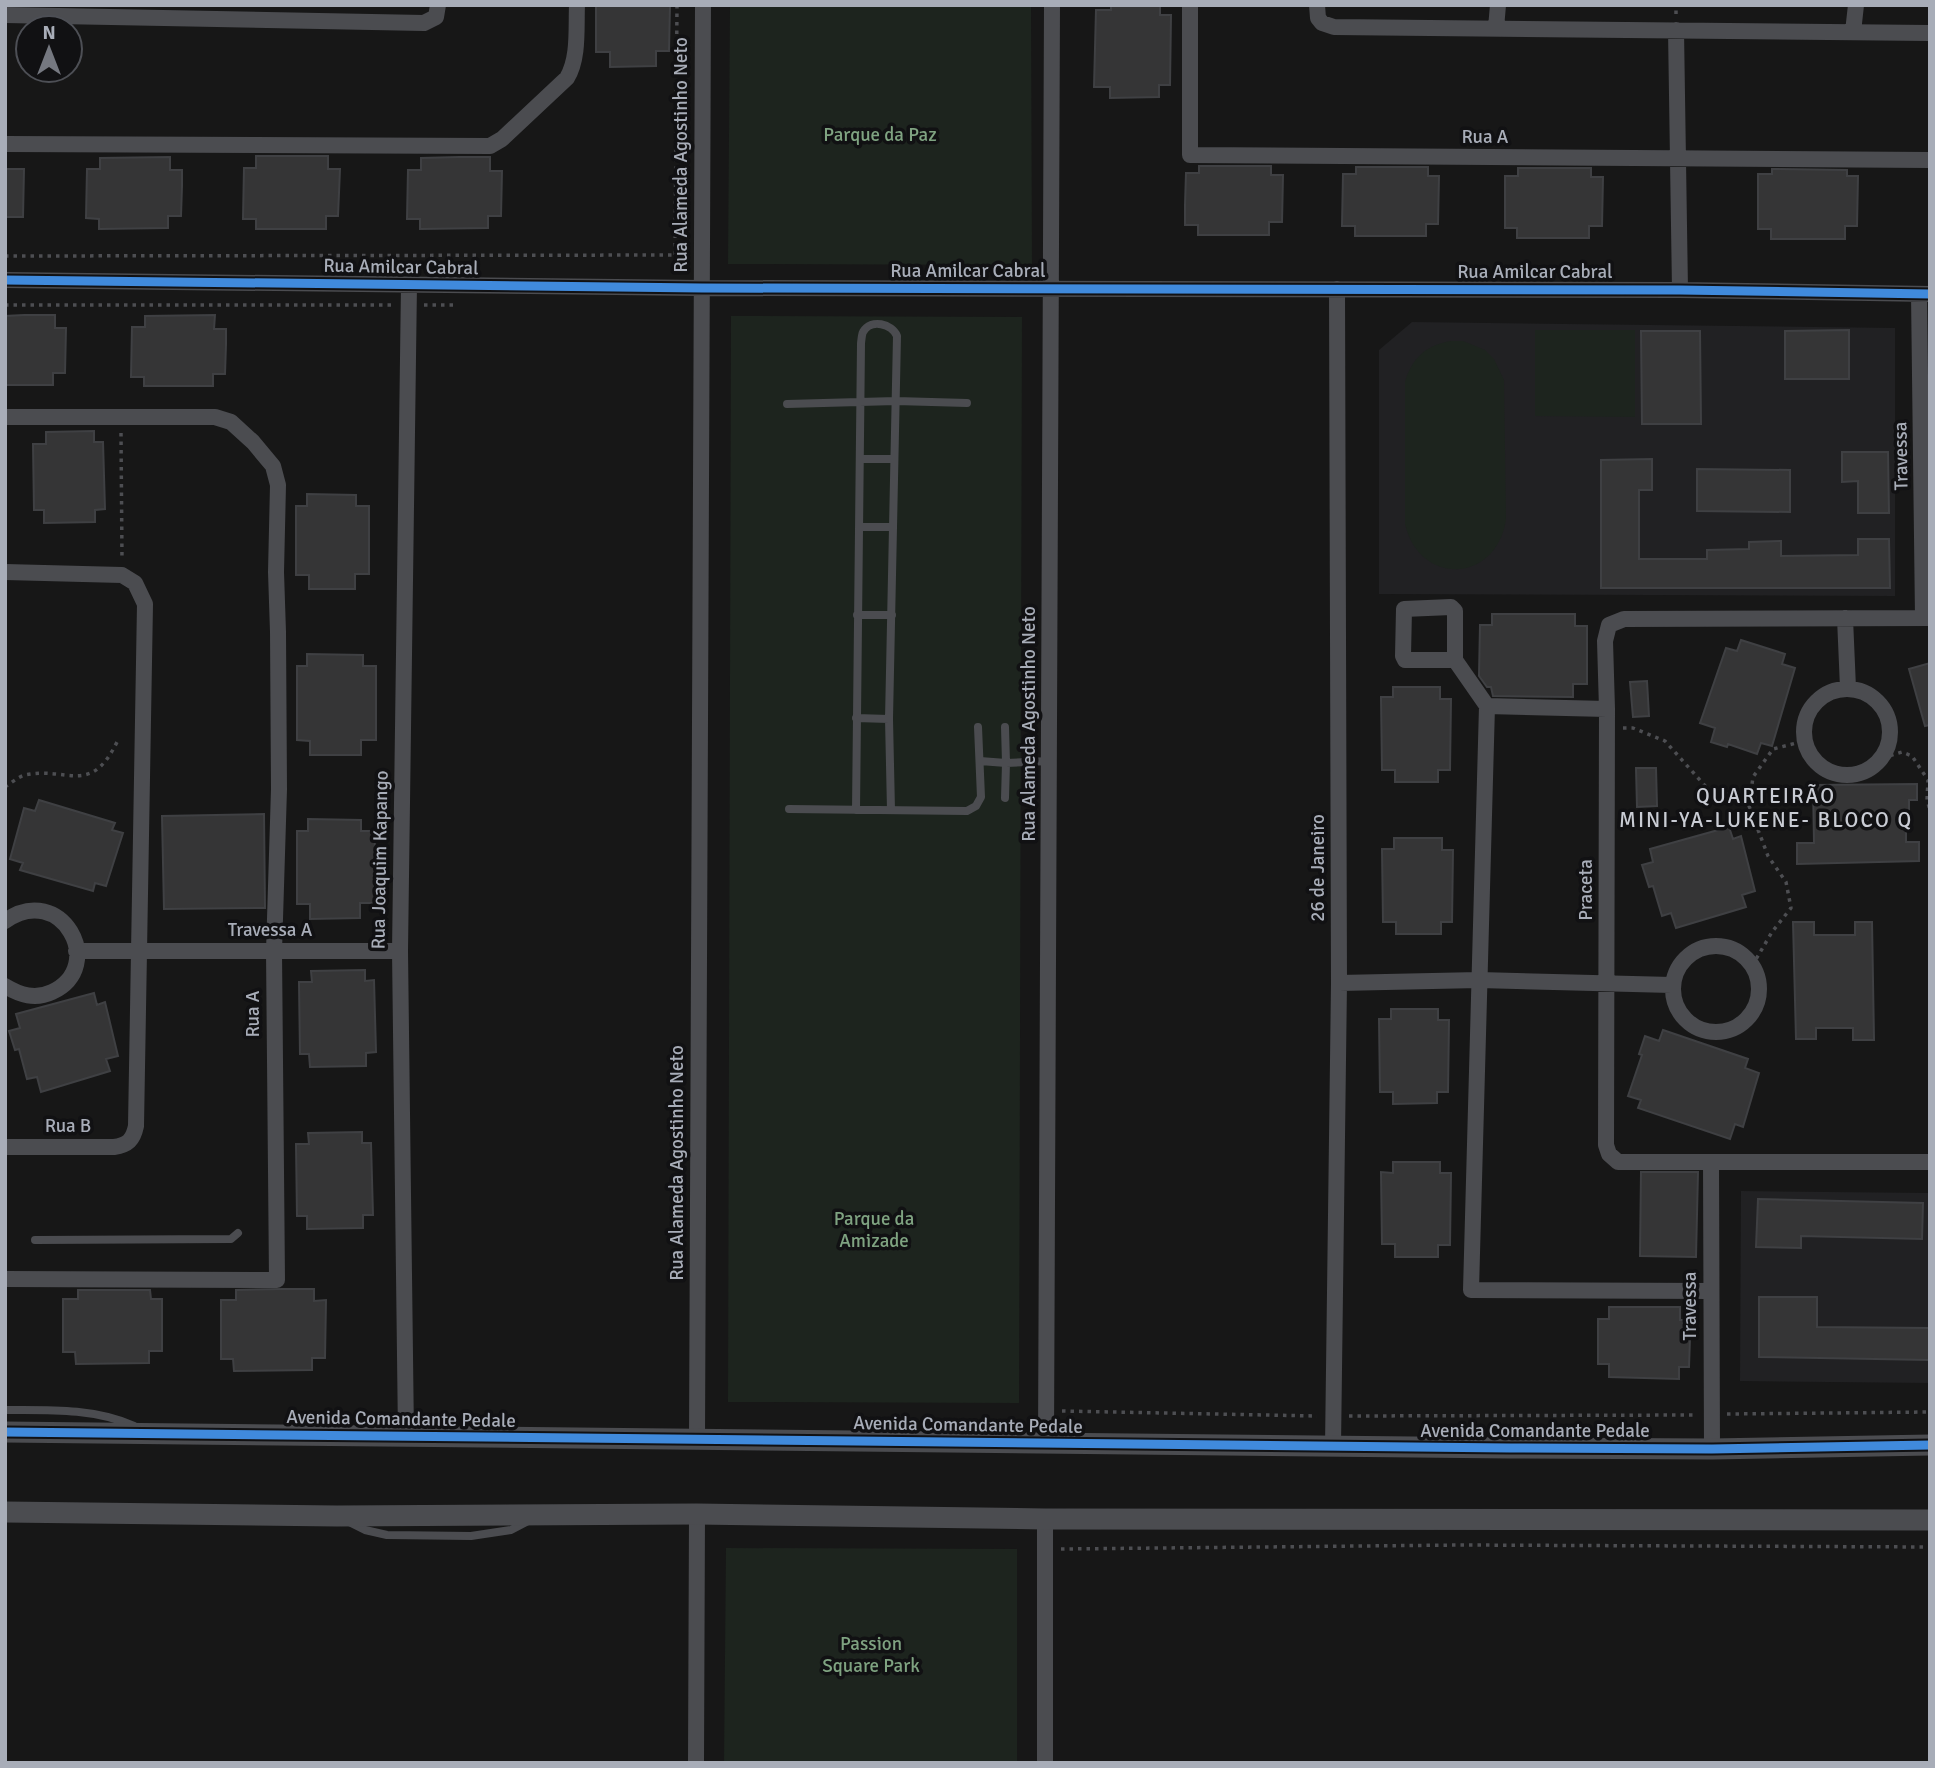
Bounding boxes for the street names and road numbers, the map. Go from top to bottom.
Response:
street label: Rua Alameda Agostinho Neto [669,37,693,273]
street label: Rua A [1462,125,1509,149]
street label: Rua Amilcar Cabral [323,254,479,280]
street label: Rua Amilcar Cabral [890,259,1046,283]
street label: Rua Amilcar Cabral [1457,260,1613,284]
street label: Travessa [1888,421,1914,491]
street label: Rua Alameda Agostinho Neto [1017,606,1041,842]
street label: Rua Joaquim Kapango [366,770,394,950]
street label: 26 de Janeiro [1306,814,1330,922]
street label: Praceta [1574,859,1598,921]
street label: Travessa A [228,918,313,942]
street label: Rua A [241,990,265,1037]
street label: Rua Alameda Agostinho Neto [665,1045,689,1281]
street label: Rua B [45,1114,91,1138]
street label: Travessa [1678,1272,1702,1340]
street label: Avenida Comandante Pedale [286,1405,516,1433]
street label: Avenida Comandante Pedale [853,1411,1083,1439]
street label: Avenida Comandante Pedale [1420,1419,1650,1443]

